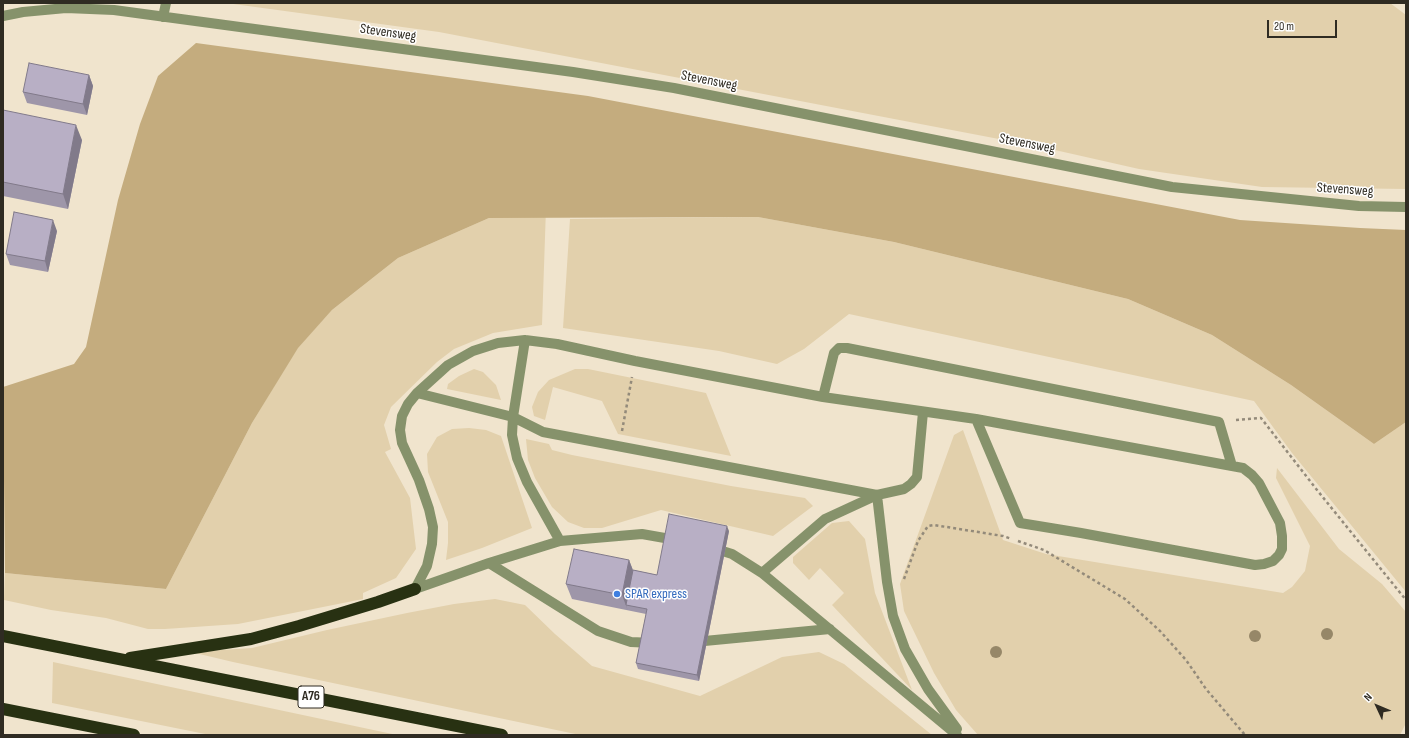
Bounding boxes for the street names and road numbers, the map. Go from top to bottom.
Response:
street label: Stevensweg [359,21,417,45]
street label: Stevensweg [680,67,738,95]
street label: Stevensweg [998,130,1056,158]
street label: Stevensweg [1316,180,1374,200]
road number: A76 [298,686,324,708]

